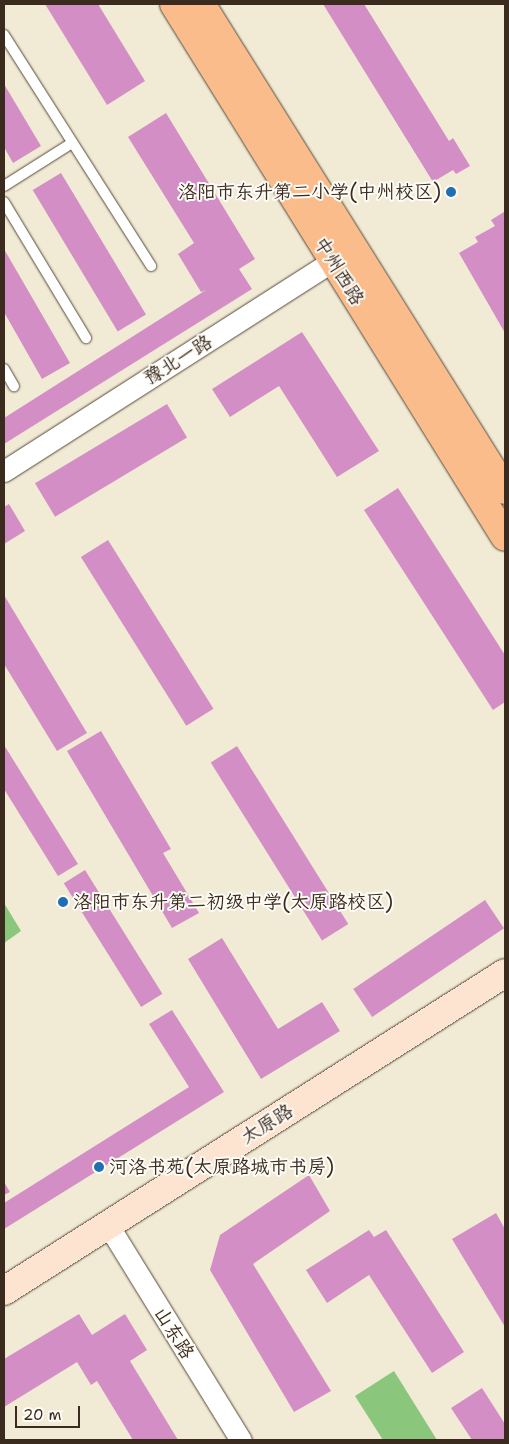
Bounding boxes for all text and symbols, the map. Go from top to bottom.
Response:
place label: 洛阳市东升第二小学(中州校区) [178,181,441,203]
marker: 洛阳市东升第二小学(中州校区) [445,186,457,198]
street label: 中州西路 [309,233,369,309]
street label: 豫北一路 [140,330,216,390]
place label: 洛阳市东升第二初级中学(太原路校区) [73,891,393,913]
marker: 洛阳市东升第二初级中学(太原路校区) [57,896,69,908]
street label: 太原路 [237,1099,297,1149]
place label: 河洛书苑(太原路城市书房) [109,1156,334,1178]
marker: 河洛书苑(太原路城市书房) [93,1161,105,1173]
street label: 山东路 [149,1303,199,1363]
scale bar [18,1396,82,1428]
text: 20 m [23,1405,62,1425]

